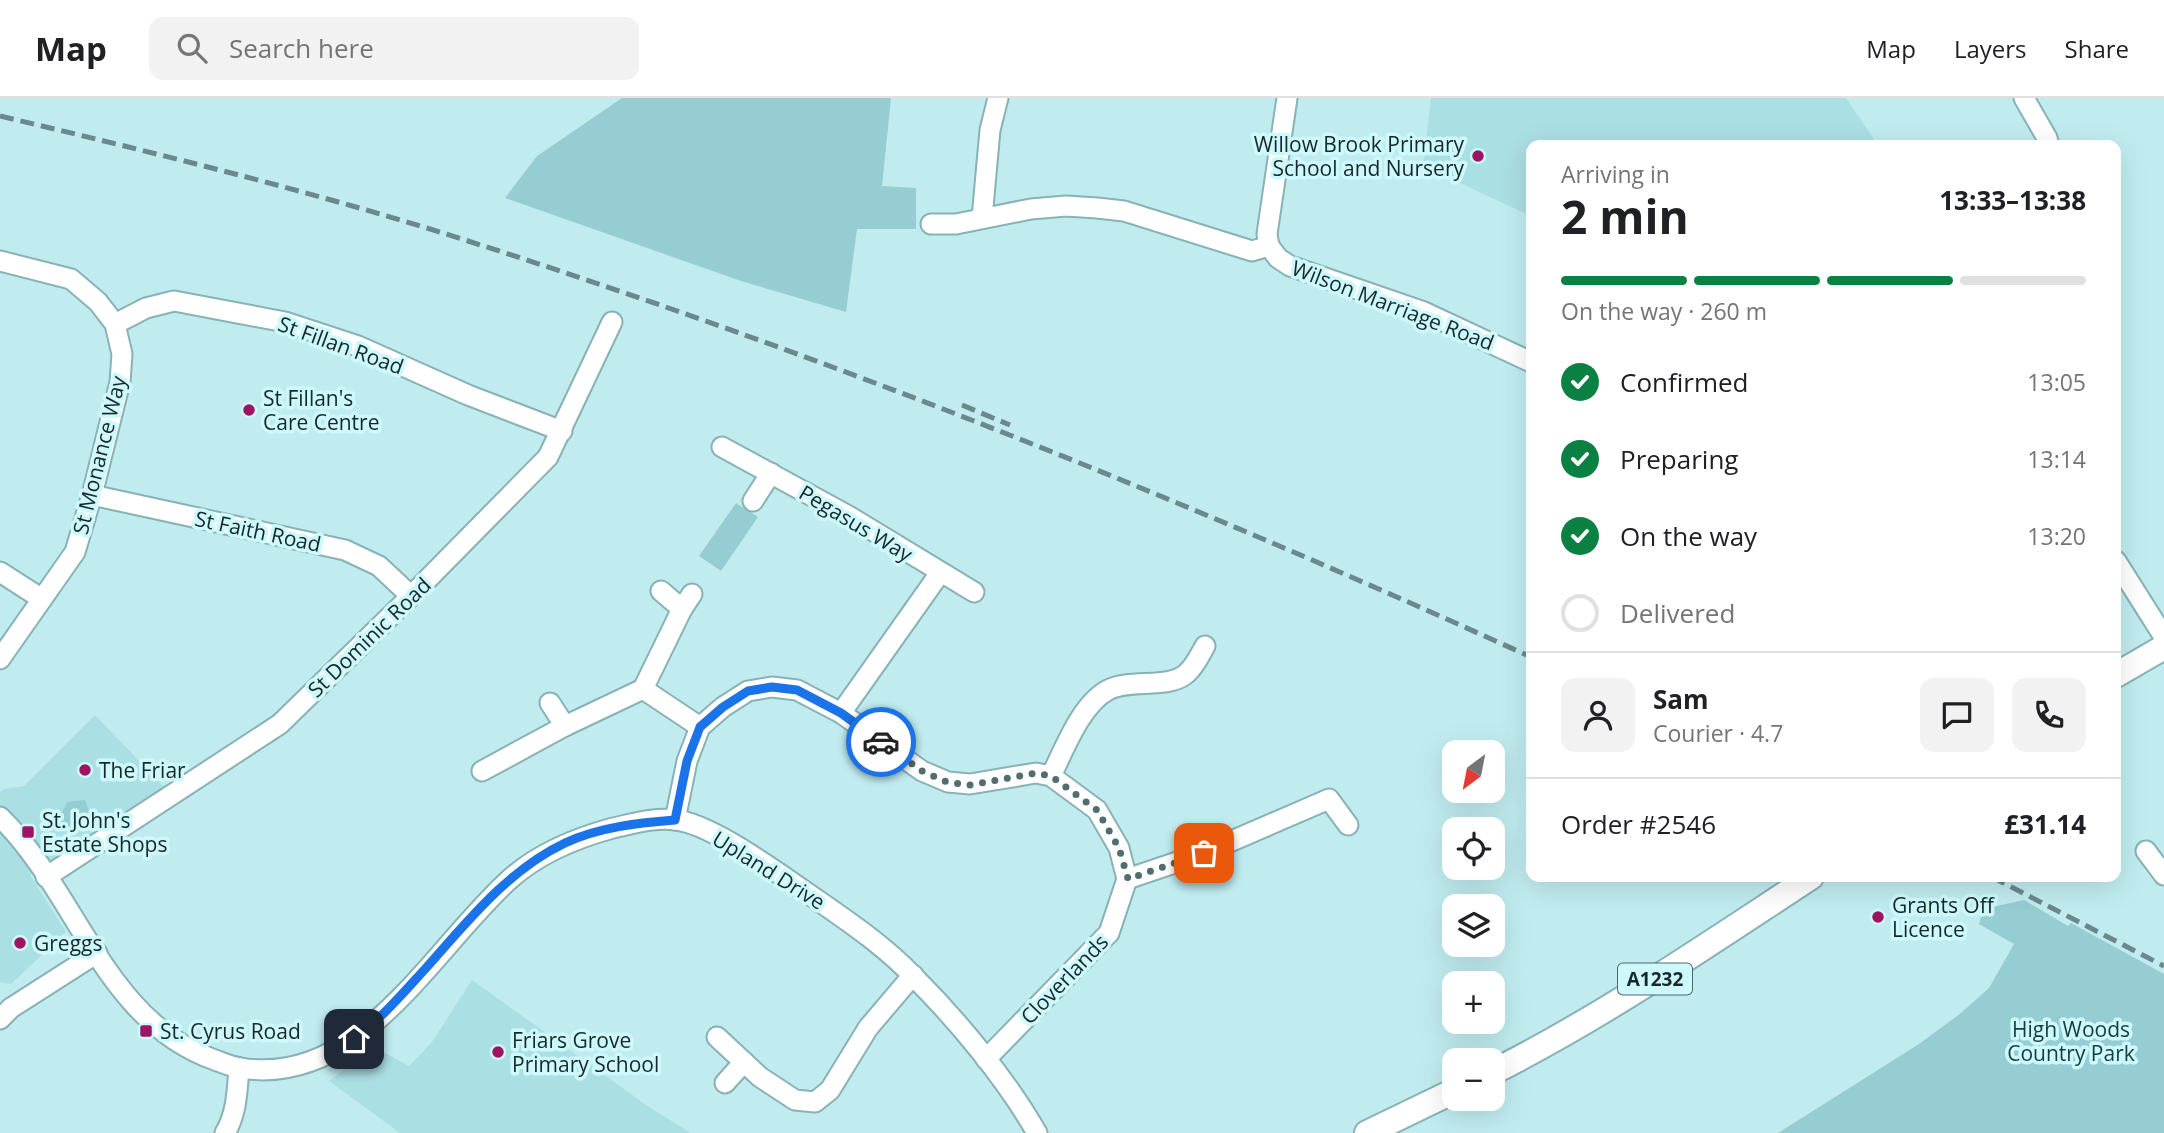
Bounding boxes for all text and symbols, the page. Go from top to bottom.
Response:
search box [149,17,639,80]
text: Map [35,26,107,71]
icon: search [173,29,211,67]
text: Search here [229,30,374,66]
text: Map [1866,32,1916,65]
text: Layers [1954,32,2027,65]
text: Share [2065,32,2129,65]
place label: Willow Brook Primary School and Nursery [1254,130,1464,182]
marker: Willow Brook Primary School and Nursery [1470,148,1486,164]
text: Arriving in [1561,158,1670,190]
text: 13:33–13:38 [1939,182,2086,218]
text: 2 min [1561,185,1689,247]
street label: Wilson Marriage Road [1288,254,1498,356]
text: On the way · 260 m [1561,295,1767,327]
street label: St Fillan Road [275,309,407,381]
icon: check [1561,363,1599,401]
text: Confirmed [1620,364,1748,400]
text: 13:05 [2027,366,2086,398]
street label: St Monance Way [66,372,132,537]
place label: St Fillan's Care Centre [263,384,379,436]
marker: St Fillan's Care Centre [241,402,257,418]
icon: check [1561,440,1599,478]
text: Preparing [1620,441,1738,477]
text: 13:14 [2027,443,2086,475]
street label: Pegasus Way [794,478,918,568]
street label: St Faith Road [192,504,324,558]
icon: check [1561,517,1599,555]
text: On the way [1620,518,1757,554]
text: 13:20 [2027,520,2086,552]
street label: St Dominic Road [301,571,437,703]
text: Delivered [1620,595,1735,631]
button: person [1561,678,1635,752]
button: chat [1920,678,1994,752]
button: phone [2012,678,2086,752]
text: Sam [1653,681,1709,717]
courier [846,707,916,777]
text: Courier · 4.7 [1653,717,1783,749]
icon: car [862,723,900,761]
north arrow [1442,740,1505,803]
map controls [1442,740,1505,1111]
place label: The Friar [99,756,186,784]
marker: The Friar [77,762,93,778]
place label: St. John's Estate Shops [42,806,167,858]
text: Order #2546 [1561,806,1716,842]
text: £31.14 [2004,806,2086,842]
button: locate [1442,817,1505,880]
pin [1174,823,1234,883]
marker: St. John's Estate Shops [20,824,36,840]
street label: Upland Drive [707,824,831,916]
icon: bag [1185,834,1223,872]
place label: Grants Off Licence [1892,891,1996,943]
button: layers [1442,894,1505,957]
marker: Grants Off Licence [1870,909,1886,925]
street label: Cloverlands [1014,928,1114,1030]
place label: Greggs [34,929,102,957]
marker: Greggs [12,935,28,951]
road number: A1232 [1618,964,1692,995]
button: + [1442,971,1505,1034]
pin [324,1009,384,1069]
park label: High Woods Country Park [2007,1015,2135,1067]
place label: St. Cyrus Road [160,1017,301,1045]
icon: home [335,1020,373,1058]
marker: St. Cyrus Road [138,1023,154,1039]
place label: Friars Grove Primary School [512,1026,659,1078]
marker: Friars Grove Primary School [490,1044,506,1060]
button: − [1442,1048,1505,1111]

